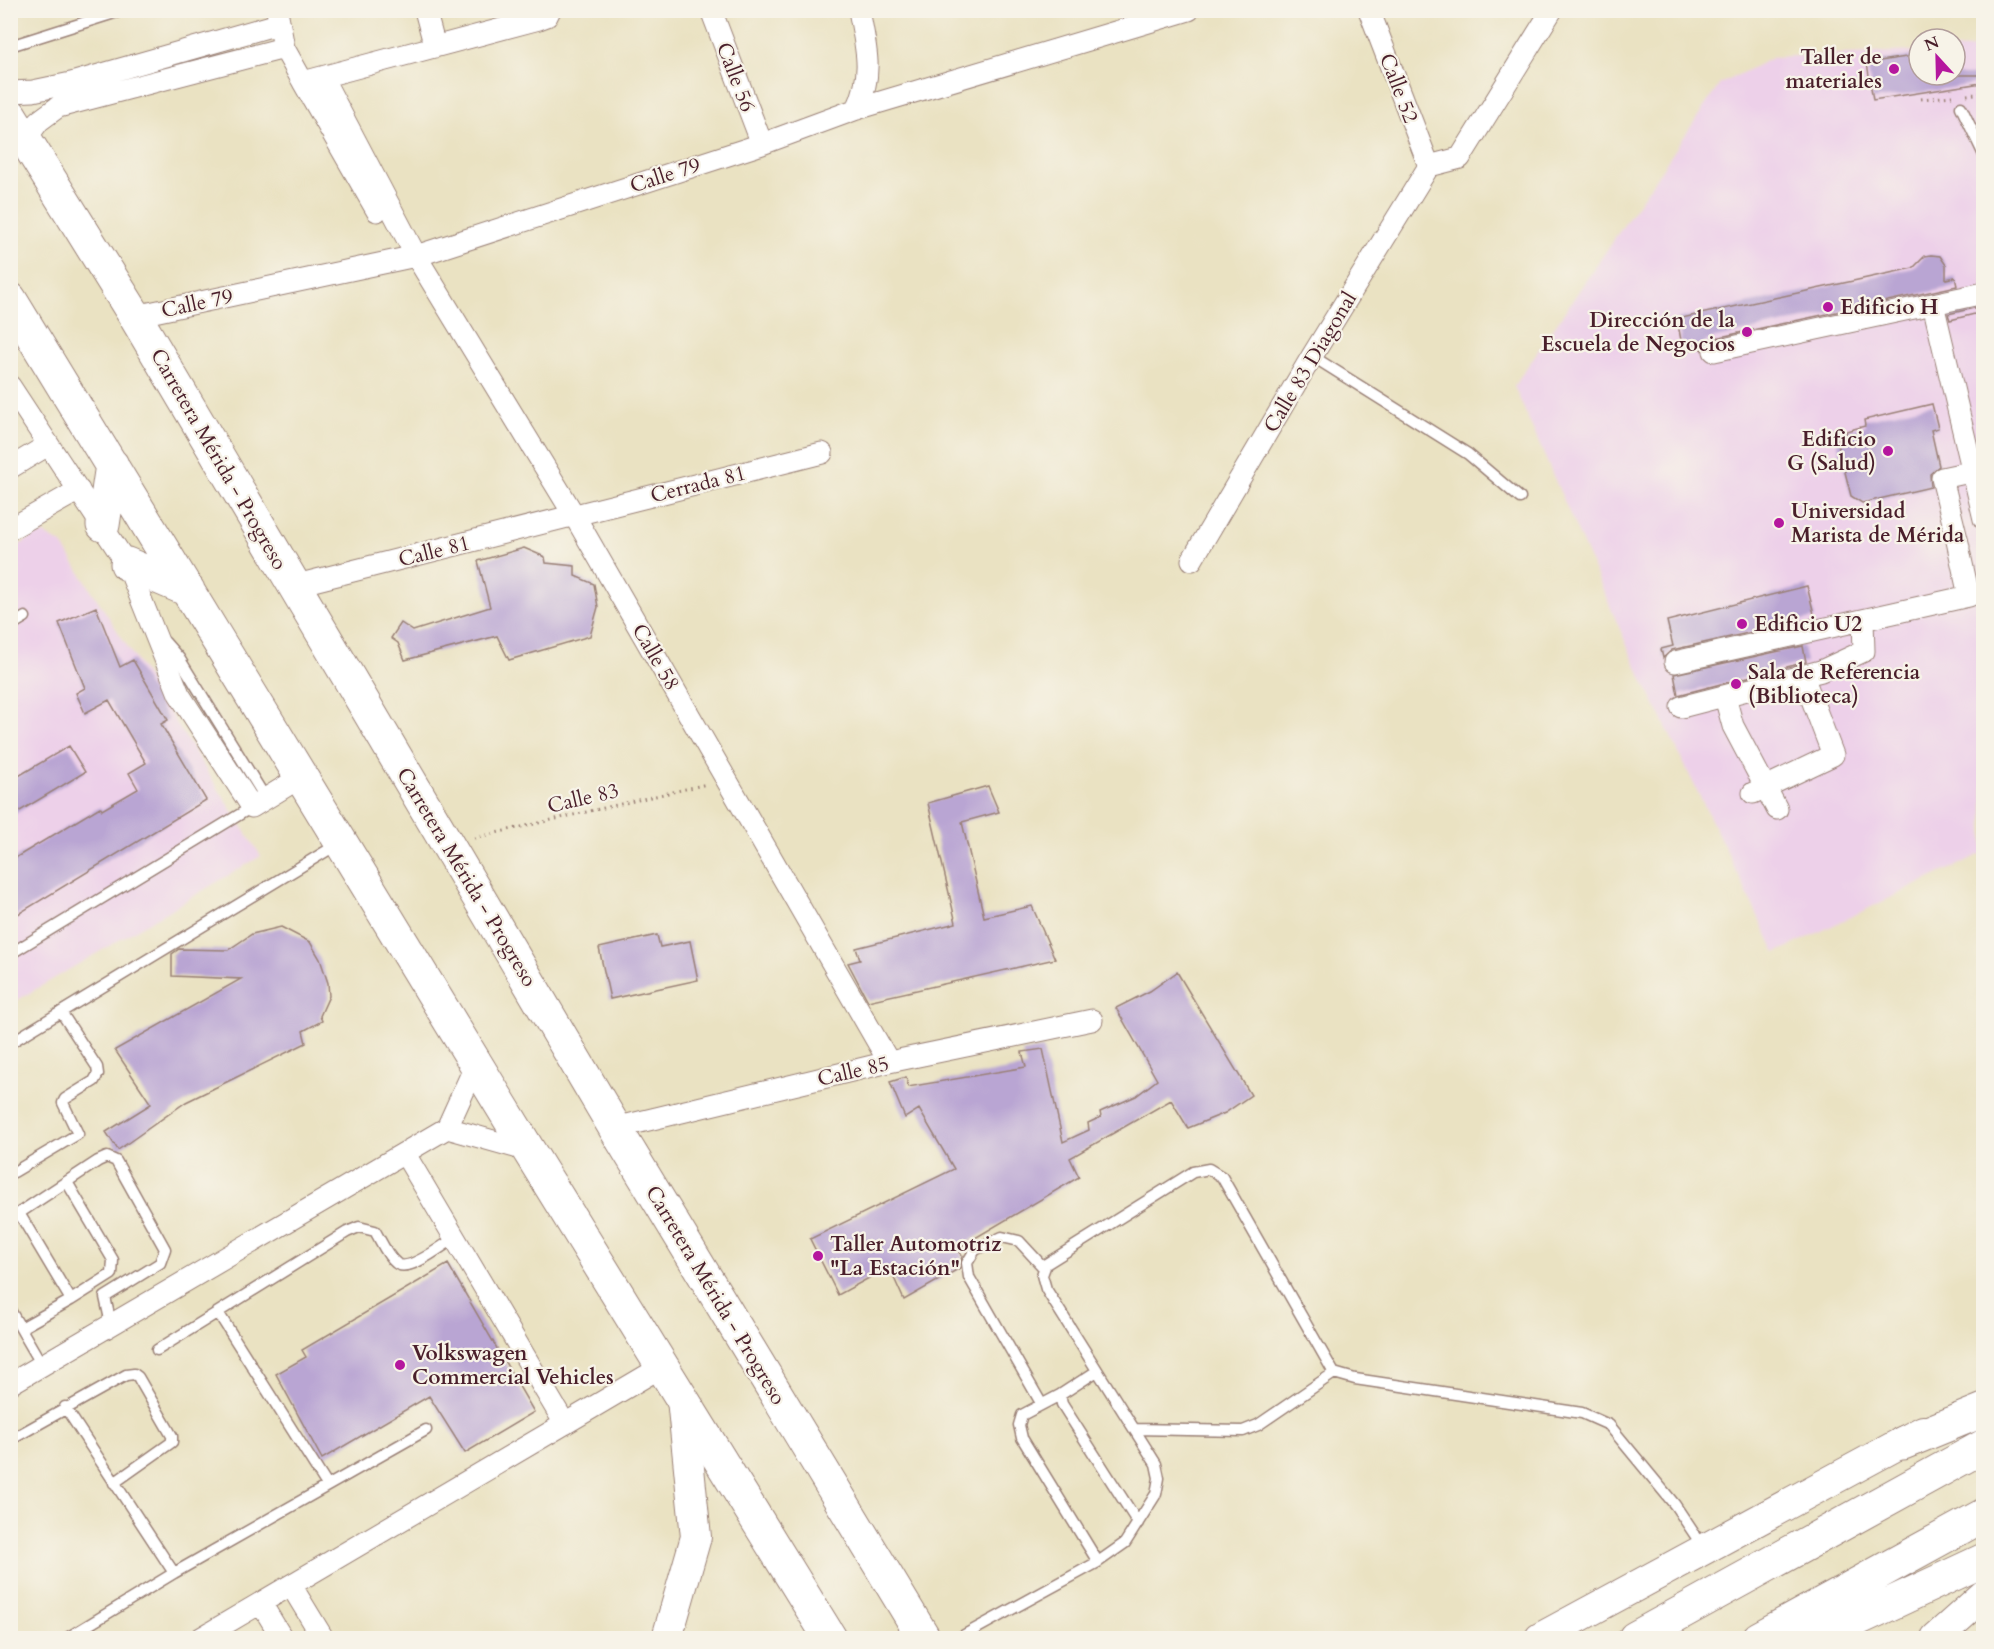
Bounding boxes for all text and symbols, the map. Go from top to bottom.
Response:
north arrow [1907,27,1967,87]
text: N [1921,31,1942,57]
street label: Calle 56 [709,38,762,116]
place label: Taller de materiales [1786,43,1882,96]
street label: Calle 52 [1372,49,1425,127]
marker: Taller de materiales [1887,62,1901,76]
street label: Calle 79 [626,150,704,200]
street label: Calle 79 [159,282,236,325]
street label: Calle 83 Diagonal [1257,286,1364,438]
place label: Edificio H [1840,293,1939,322]
marker: Edificio H [1821,300,1835,314]
place label: Dirección de la Escuela de Negocios [1541,306,1736,359]
marker: Dirección de la Escuela de Negocios [1740,325,1754,339]
street label: Carretera Mérida - Progreso [143,343,294,575]
place label: Edificio G (Salud) [1787,425,1876,478]
marker: Edificio G (Salud) [1881,444,1895,458]
street label: Cerrada 81 [647,459,749,510]
place label: Universidad Marista de Mérida [1791,497,1965,550]
marker: Universidad Marista de Mérida [1772,516,1786,530]
street label: Calle 81 [395,529,473,574]
place label: Edificio U2 [1754,610,1862,639]
marker: Edificio U2 [1735,617,1749,631]
street label: Calle 58 [625,619,686,696]
place label: Sala de Referencia (Biblioteca) [1748,658,1921,711]
marker: Sala de Referencia (Biblioteca) [1729,677,1743,691]
street label: Carretera Mérida - Progreso [389,762,544,992]
street label: Calle 83 [545,776,622,821]
street label: Calle 85 [815,1049,892,1094]
street label: Carretera Mérida - Progreso [638,1180,793,1410]
place label: Taller Automotriz "La Estación" [830,1230,1002,1283]
marker: Taller Automotriz "La Estación" [811,1249,825,1263]
place label: Volkswagen Commercial Vehicles [412,1339,614,1392]
marker: Volkswagen Commercial Vehicles [393,1358,407,1372]

